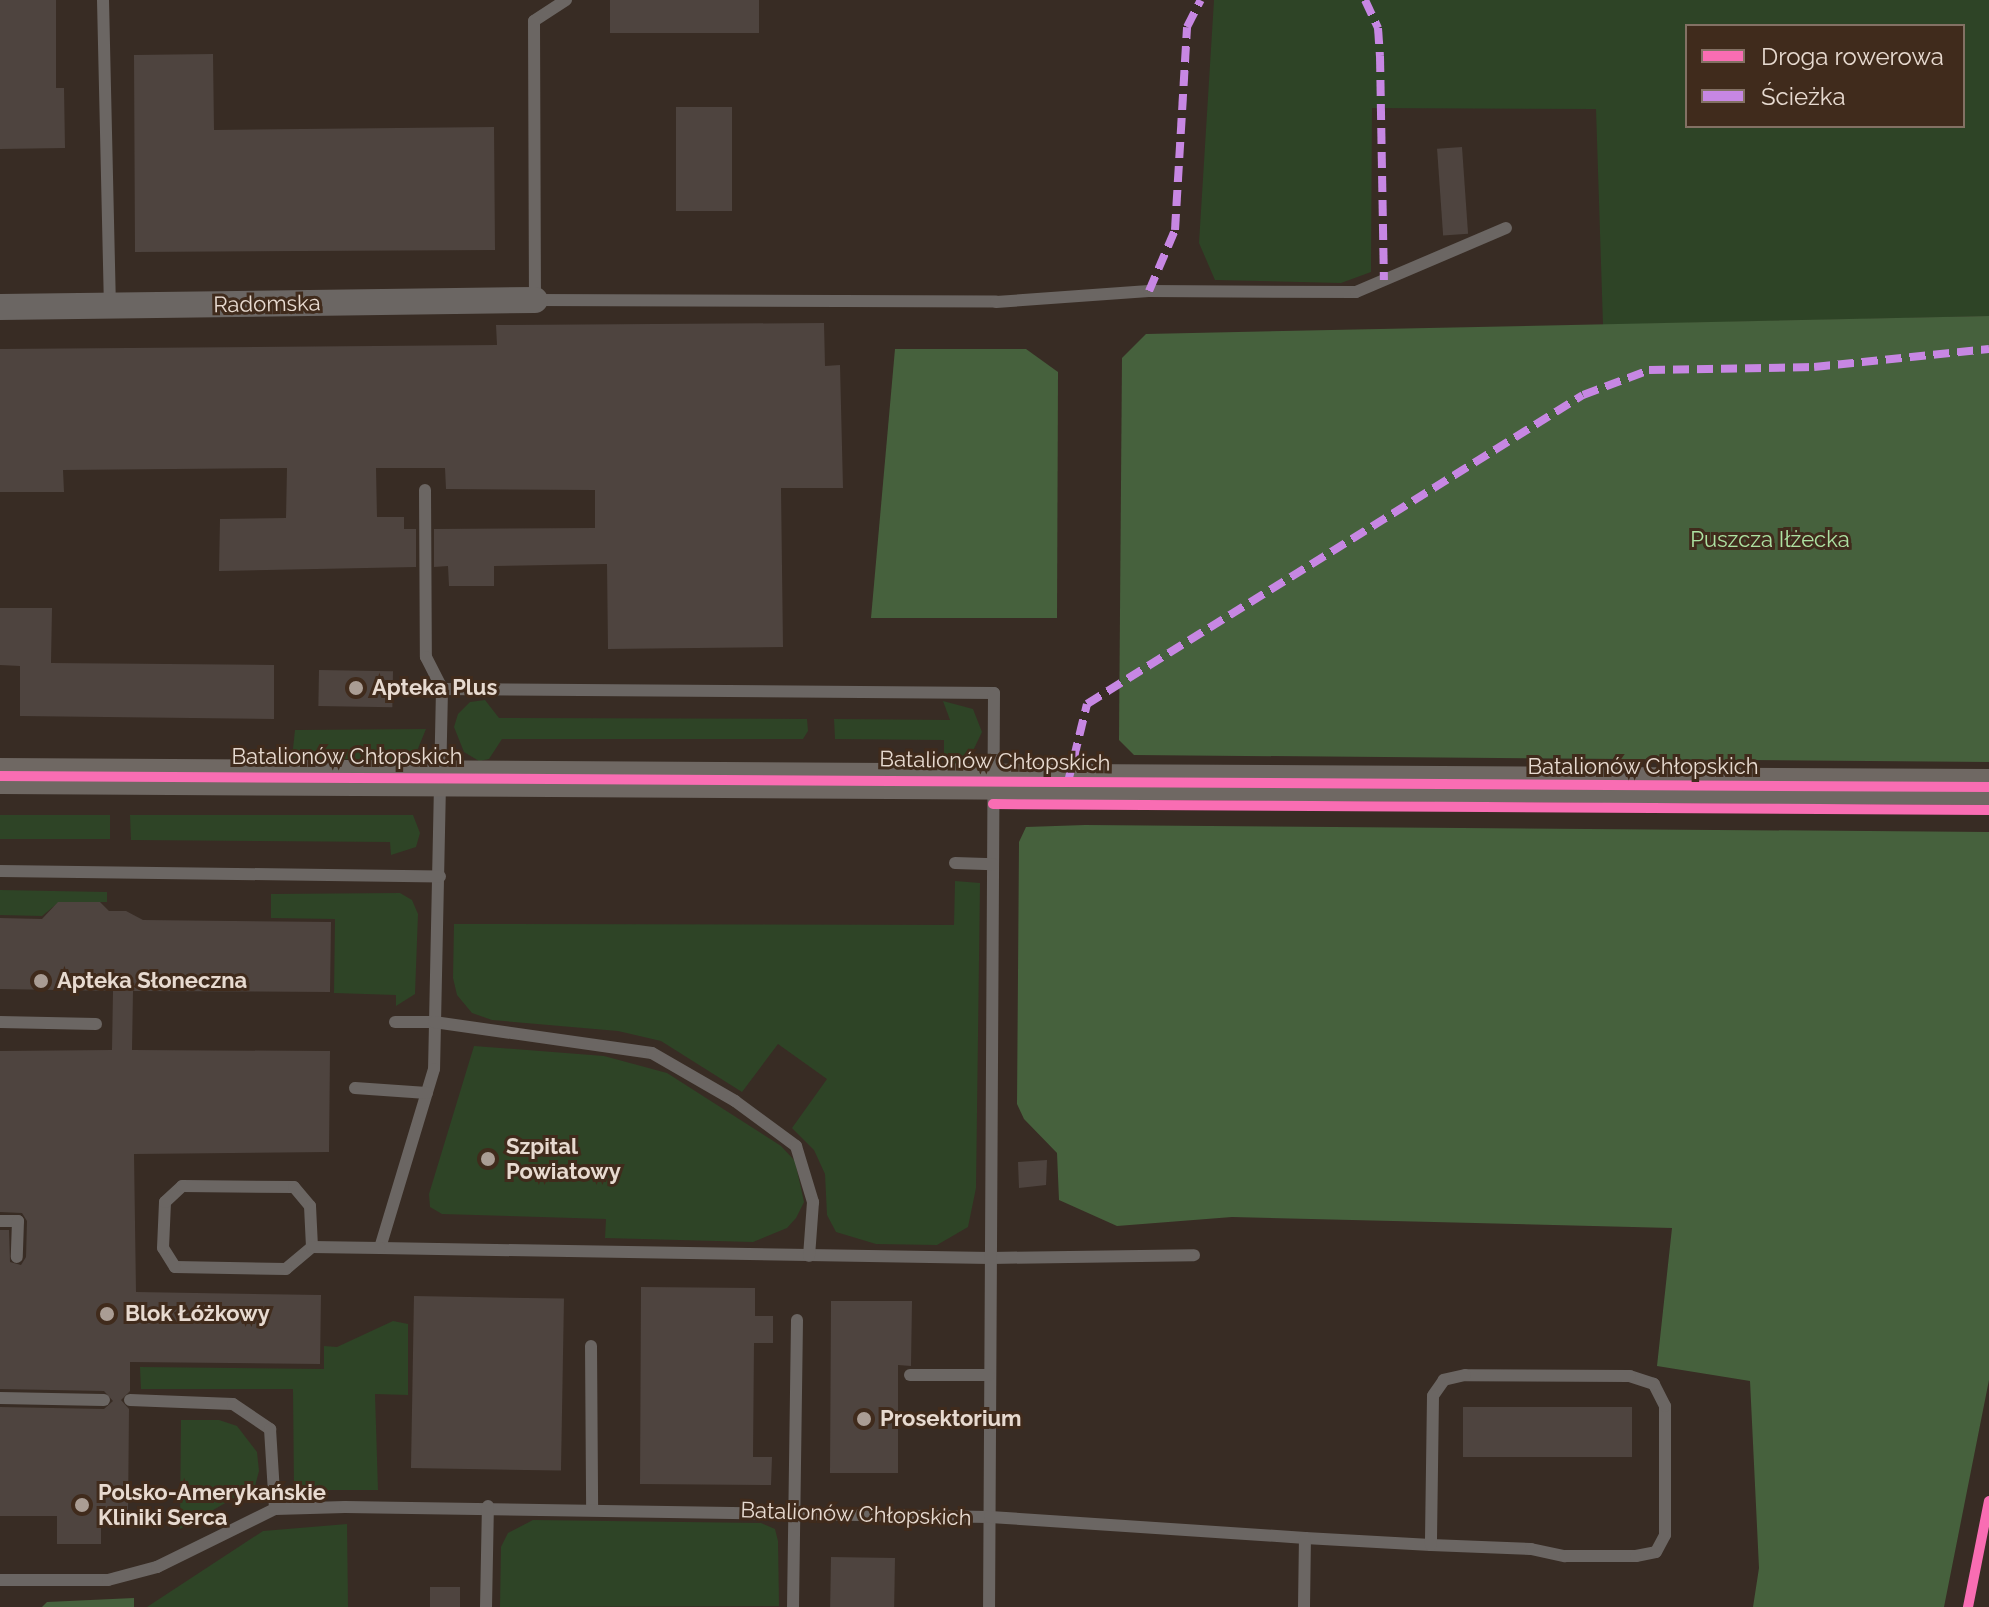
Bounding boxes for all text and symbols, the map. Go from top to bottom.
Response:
legend [1685,24,1965,128]
text: Droga rowerowa [1761,42,1944,71]
text: Ścieżka [1761,82,1845,111]
street label: Radomska [213,290,321,318]
park label: Puszcza Iłżecka [1690,527,1850,553]
place label: Apteka Plus [372,675,497,701]
marker: Apteka Plus [347,679,365,697]
street label: Batalionów Chłopskich [231,744,463,770]
street label: Batalionów Chłopskich [879,746,1111,776]
street label: Batalionów Chłopskich [1527,754,1759,780]
place label: Apteka Słoneczna [57,968,247,994]
marker: Apteka Słoneczna [32,972,50,990]
place label: Szpital Powiatowy [506,1133,621,1184]
marker: Szpital Powiatowy [477,1148,499,1170]
place label: Blok Łóżkowy [125,1301,270,1327]
marker: Blok Łóżkowy [96,1303,118,1325]
place label: Prosektorium [880,1406,1022,1432]
marker: Prosektorium [855,1410,873,1428]
place label: Polsko-Amerykańskie Kliniki Serca [98,1479,326,1530]
marker: Polsko-Amerykańskie Kliniki Serca [73,1496,91,1514]
street label: Batalionów Chłopskich [740,1497,972,1531]

